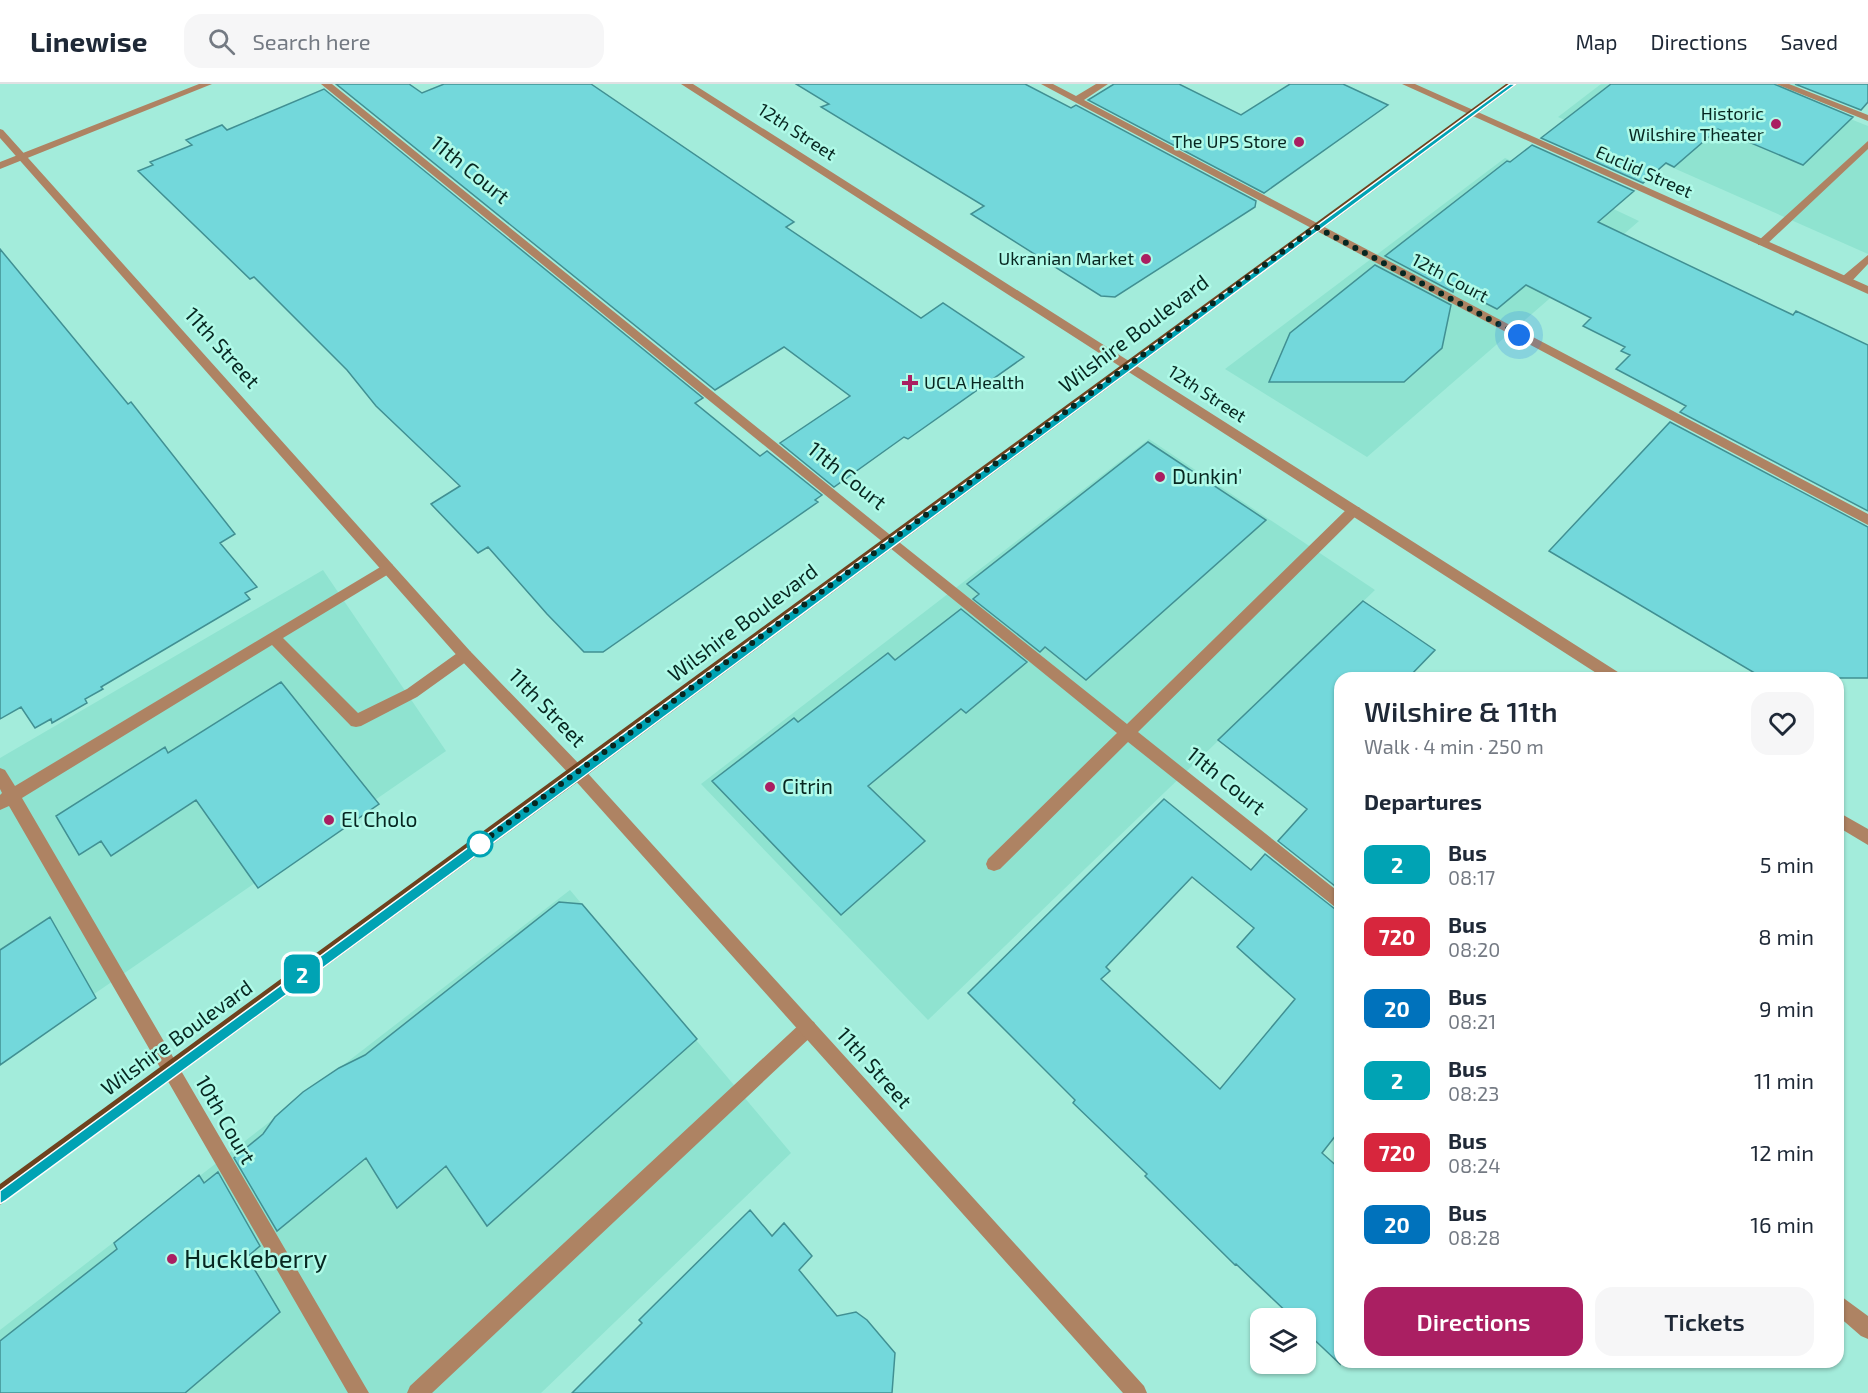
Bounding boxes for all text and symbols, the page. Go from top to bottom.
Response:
search box [184,14,604,68]
text: Linewise [30,24,148,58]
icon: search [205,25,238,58]
text: Search here [253,28,371,54]
text: Map [1575,29,1618,54]
text: Directions [1651,29,1747,54]
text: Saved [1780,29,1838,54]
street label: 12th Street [754,98,841,165]
place label: Historic Wilshire Theater [1629,102,1764,145]
marker: Historic Wilshire Theater [1769,117,1783,131]
street label: 11th Court [427,130,515,208]
place label: The UPS Store [1172,130,1287,152]
marker: The UPS Store [1292,135,1306,149]
street label: Euclid Street [1593,140,1696,202]
place label: Ukranian Market [998,247,1134,269]
street label: 12th Court [1408,248,1493,306]
marker: Ukranian Market [1139,252,1153,266]
street label: Wilshire Boulevard [1053,268,1213,397]
street label: 11th Street [180,301,266,393]
your location [1504,320,1534,350]
street label: 12th Street [1164,360,1251,427]
place label: UCLA Health [924,371,1024,393]
marker: UCLA Health [901,374,919,392]
street label: 11th Court [804,436,892,514]
place label: Dunkin' [1172,463,1242,488]
marker: Dunkin' [1153,470,1167,484]
street label: Wilshire Boulevard [662,557,822,686]
street label: 11th Street [504,662,592,752]
button: heart [1751,692,1814,755]
text: Wilshire & 11th [1364,694,1558,728]
text: Walk · 4 min · 250 m [1364,734,1544,758]
street label: 11th Court [1183,741,1271,819]
place label: Citrin [782,773,833,798]
marker: Citrin [763,780,777,794]
text: Departures [1364,788,1482,814]
place label: El Cholo [341,806,417,831]
marker: El Cholo [322,813,336,827]
unlabelled marker [467,831,493,857]
text: Bus [1448,839,1487,865]
text: 5 min [1760,851,1814,877]
text: 2 [1391,852,1403,877]
text: 08:17 [1448,865,1495,889]
text: Bus [1448,911,1487,937]
text: 8 min [1758,923,1814,949]
text: 720 [1379,924,1415,949]
text: 08:20 [1448,937,1500,961]
line badge: 2 [282,954,322,994]
text: 2 [296,962,308,987]
street label: Wilshire Boulevard [96,974,257,1100]
text: Bus [1448,983,1487,1009]
text: 9 min [1759,995,1814,1021]
text: 20 [1384,996,1410,1021]
text: 08:21 [1448,1009,1496,1033]
street label: 11th Street [832,1021,918,1113]
text: Bus [1448,1055,1487,1081]
text: 11 min [1754,1067,1814,1093]
text: 2 [1391,1068,1403,1093]
street label: 10th Court [191,1070,262,1168]
text: 08:23 [1448,1081,1499,1105]
text: Bus [1448,1127,1487,1153]
text: 12 min [1750,1139,1814,1165]
text: 720 [1379,1140,1415,1165]
text: 08:24 [1448,1153,1500,1177]
text: Bus [1448,1199,1487,1225]
text: 16 min [1750,1211,1814,1237]
text: 20 [1384,1212,1410,1237]
text: 08:28 [1448,1225,1500,1249]
place label: Huckleberry [184,1242,327,1273]
marker: Huckleberry [165,1252,179,1266]
button: Directions [1364,1287,1583,1356]
button: Tickets [1595,1287,1814,1356]
map controls [1250,1308,1316,1374]
button: layers [1250,1308,1316,1374]

